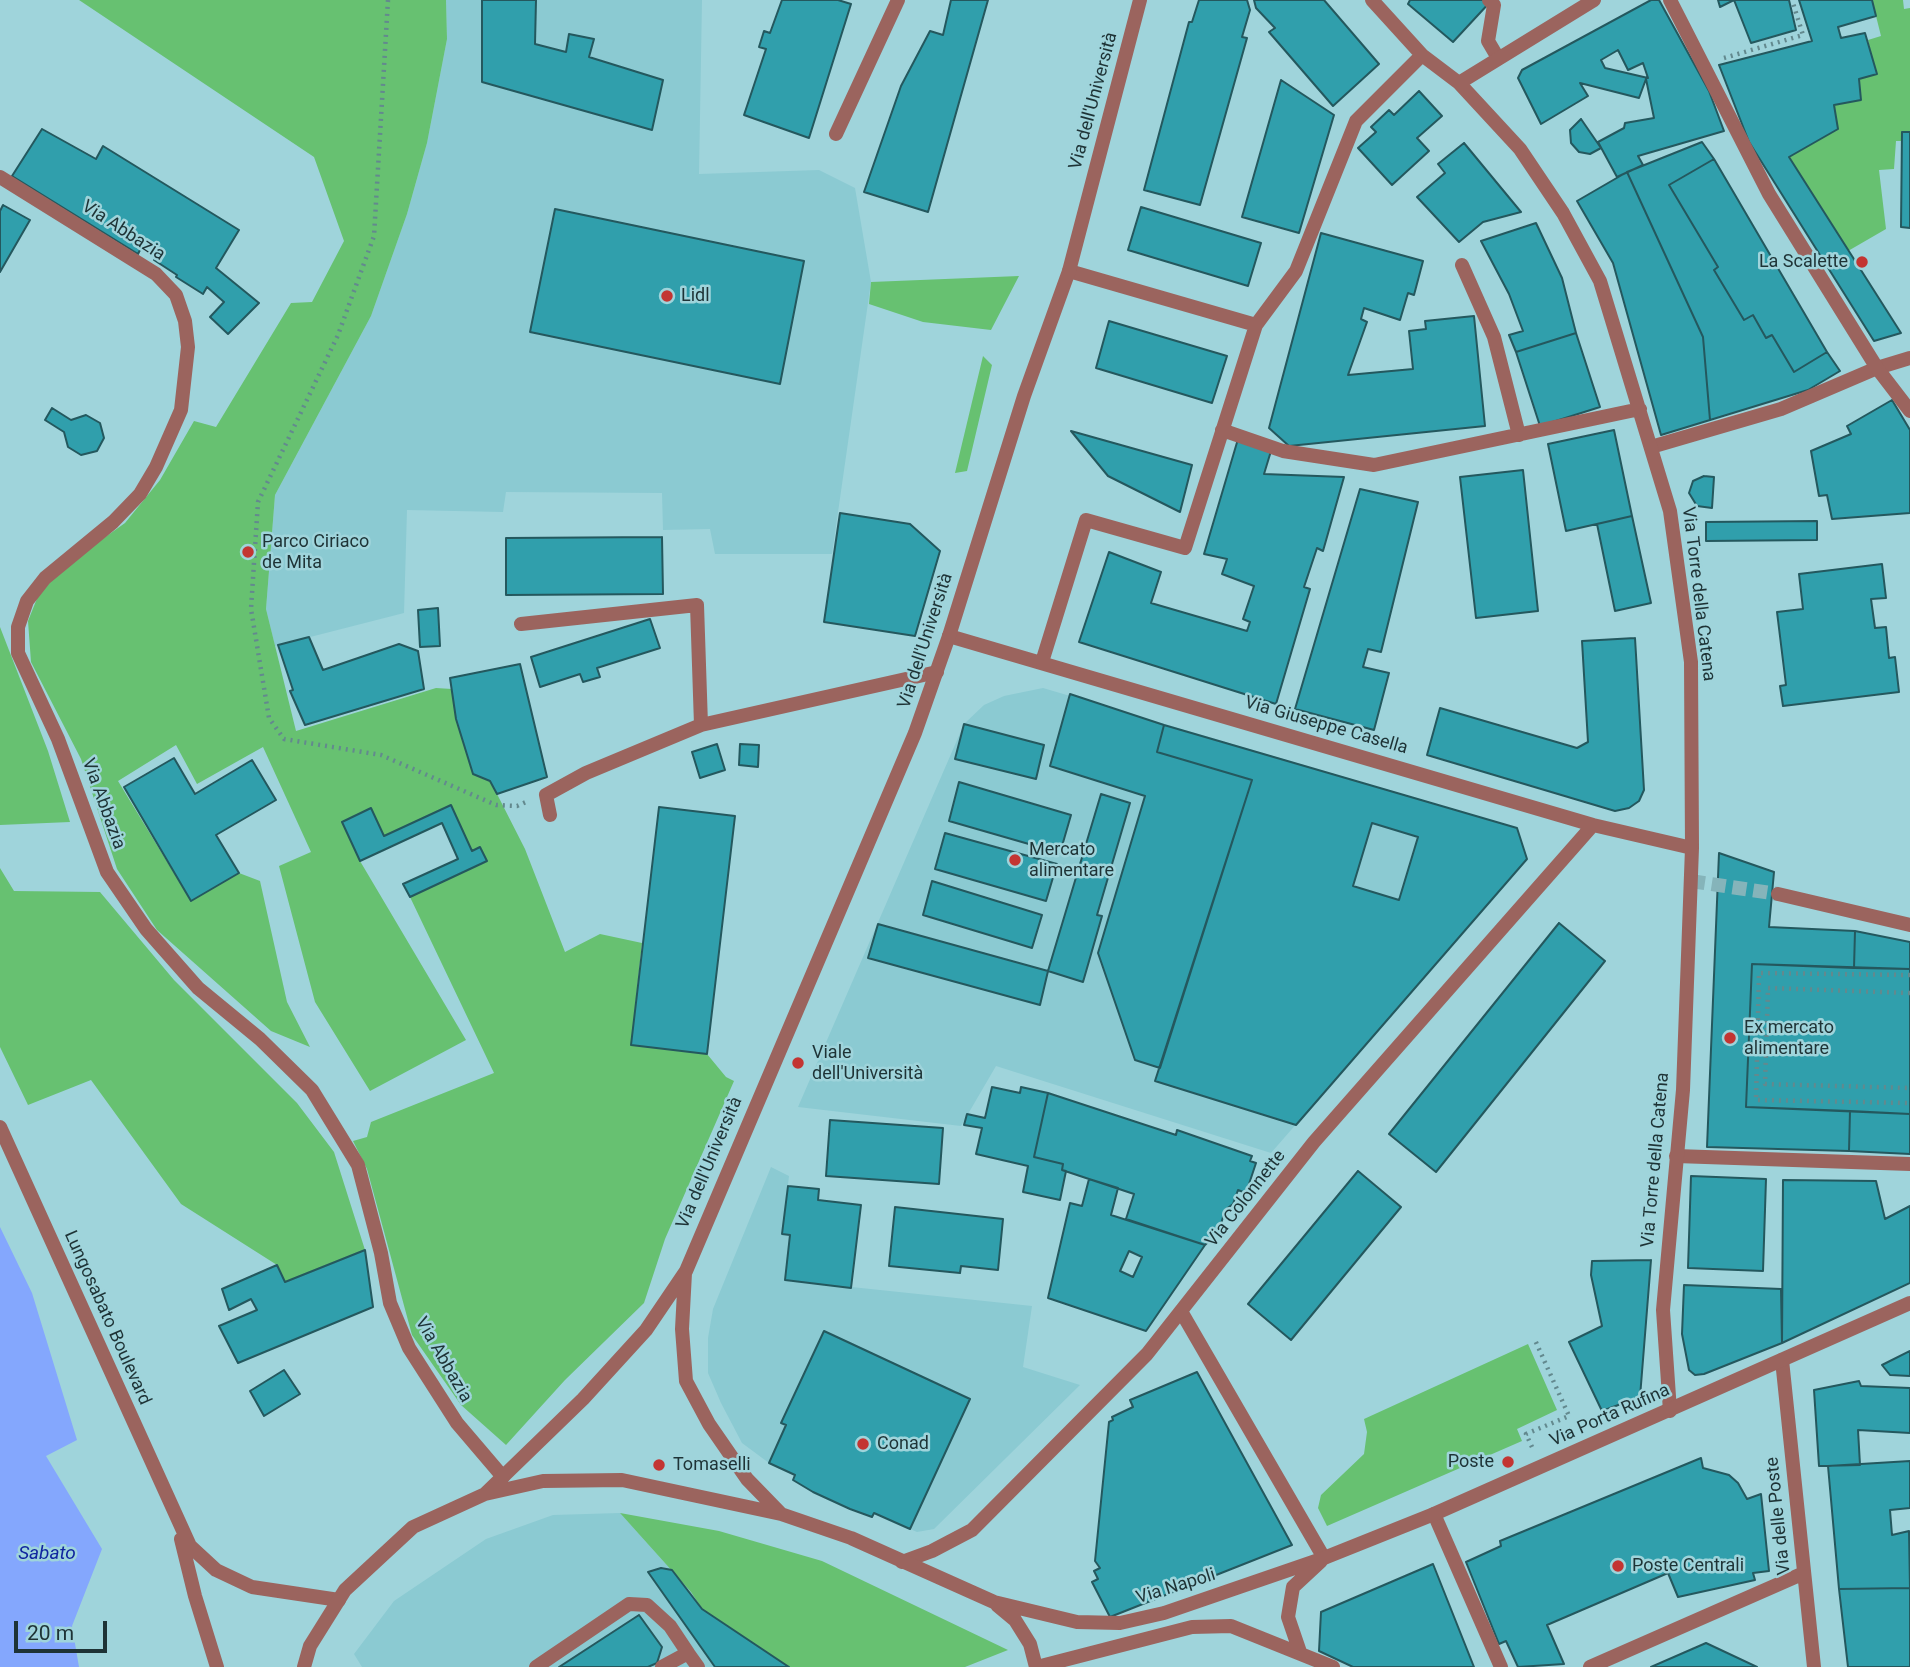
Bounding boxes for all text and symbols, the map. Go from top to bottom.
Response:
street label: Via dell'Università [1065,30,1123,172]
street label: Via Abbazia [77,196,169,266]
place label: La Scalette [1759,251,1848,273]
marker: La Scalette [1854,254,1870,270]
place label: Lidl [681,285,710,307]
marker: Lidl [659,288,675,304]
street label: Via Torre della Catena [1677,506,1719,682]
place label: Parco Ciriaco de Mita [262,531,369,574]
marker: Parco Ciriaco de Mita [240,544,256,560]
street label: Via dell'Università [894,570,958,712]
street label: Via Giuseppe Casella [1242,692,1410,760]
street label: Via Abbazia [77,756,129,852]
place label: Mercato alimentare [1029,839,1114,882]
marker: Mercato alimentare [1007,852,1023,868]
place label: Ex mercato alimentare [1744,1017,1834,1060]
marker: Ex mercato alimentare [1722,1030,1738,1046]
place label: Viale dell'Università [812,1042,923,1084]
marker: Viale dell'Università [790,1055,806,1071]
street label: Via Torre della Catena [1638,1072,1674,1248]
street label: Via dell'Università [672,1094,748,1232]
street label: Via Colonnette [1201,1146,1291,1252]
street label: Lungosabato Boulevard [59,1227,155,1409]
street label: Via Abbazia [410,1313,476,1407]
street label: Via Porta Rufina [1547,1380,1673,1452]
place label: Conad [877,1433,929,1455]
marker: Conad [855,1436,871,1452]
place label: Poste [1448,1451,1494,1473]
place label: Tomaselli [673,1454,751,1476]
marker: Poste [1500,1454,1516,1470]
street label: Via delle Poste [1762,1456,1796,1576]
marker: Tomaselli [651,1457,667,1473]
water label: Sabato [18,1543,76,1565]
place label: Poste Centrali [1632,1555,1744,1577]
marker: Poste Centrali [1610,1558,1626,1574]
street label: Via Napoli [1134,1565,1218,1609]
scale bar [18,1608,110,1652]
text: 20 m [27,1621,74,1645]

